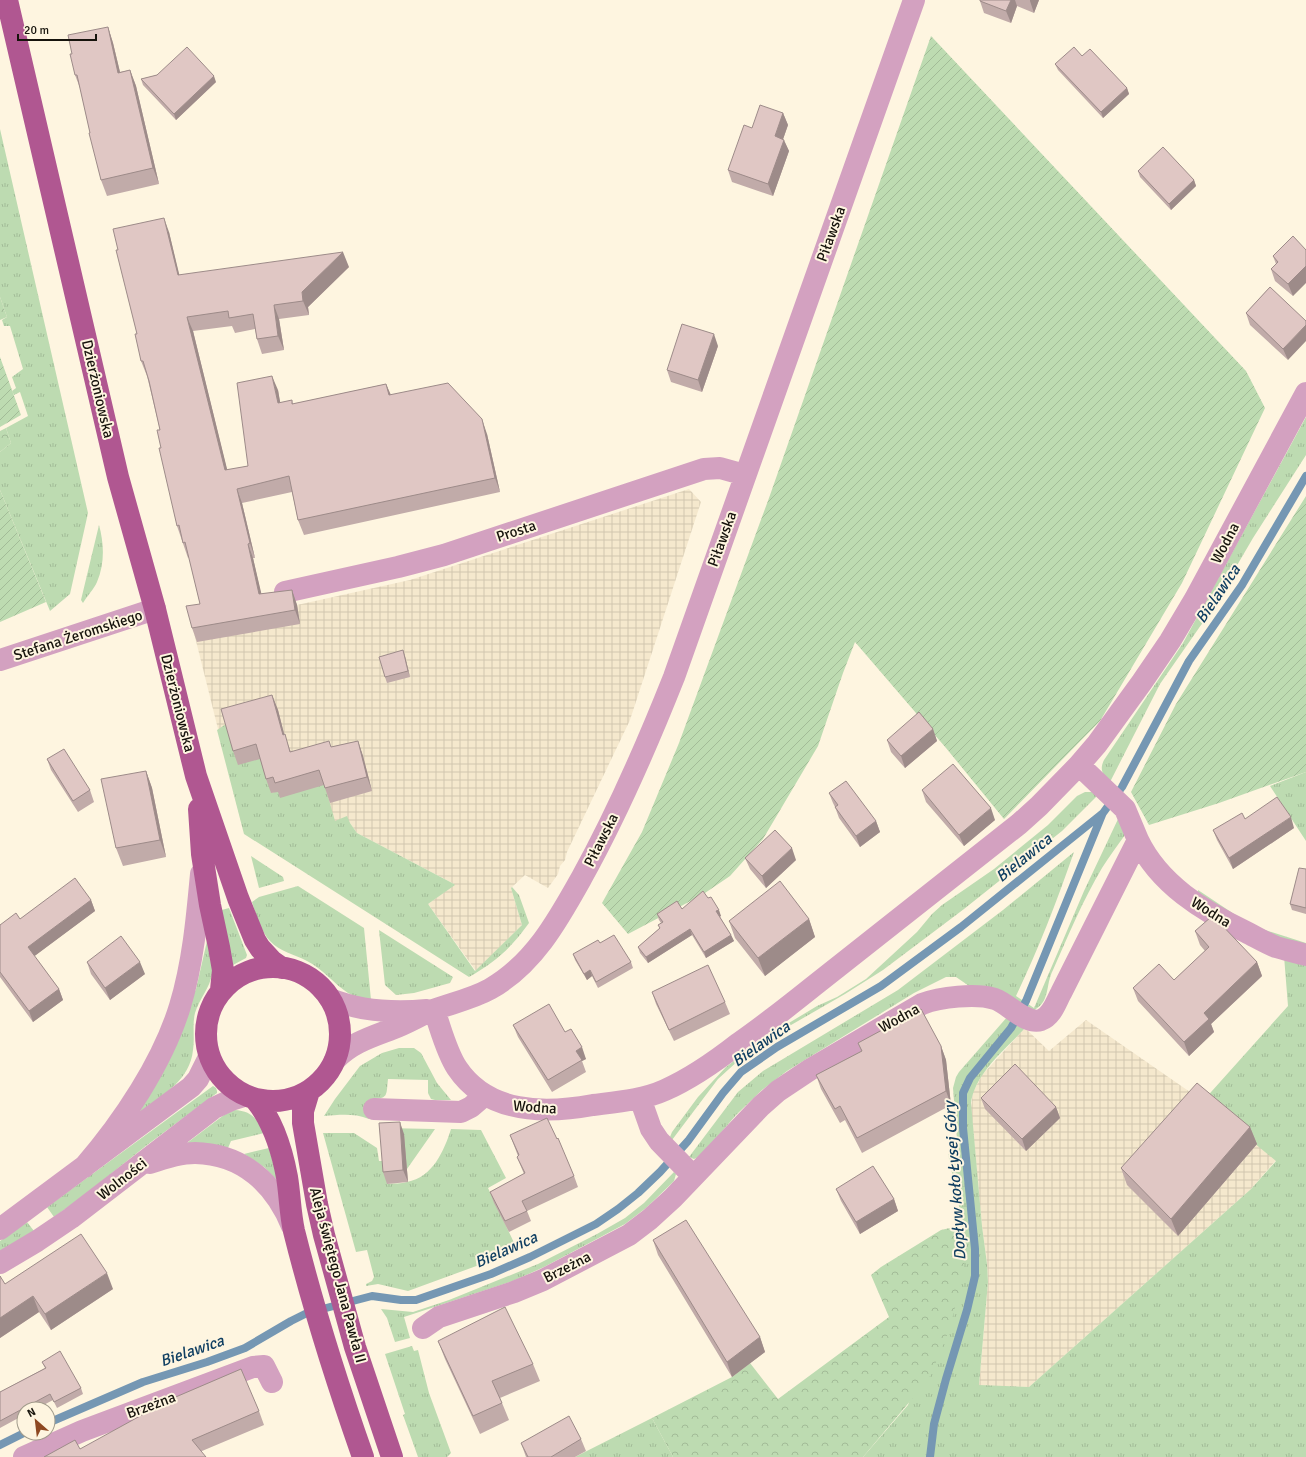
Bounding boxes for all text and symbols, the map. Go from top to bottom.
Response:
scale bar [18,16,96,42]
text: 20 m [24,23,49,38]
street label: Piławska [813,204,849,264]
street label: Dzierżoniowska [78,338,118,440]
street label: Piławska [704,509,740,569]
street label: Prosta [494,516,538,546]
street label: Wodna [1207,519,1243,567]
water label: Bielawica [1191,560,1245,627]
street label: Stefana Żeromskiego [11,606,145,664]
street label: Dzierżoniowska [157,652,199,754]
street label: Piławska [580,810,622,870]
water label: Bielawica [992,829,1057,887]
street label: Wodna [1188,893,1234,931]
street label: Wodna [876,1000,922,1036]
water label: Bielawica [728,1016,795,1071]
street label: Wodna [513,1096,557,1118]
water label: Dopływ koło Łysej Góry [939,1098,971,1261]
street label: Wolności [94,1154,150,1204]
street label: Aleja świętego Jana Pawła II [306,1185,370,1365]
water label: Bielawica [472,1227,541,1273]
street label: Brzeżna [540,1247,594,1287]
water label: Bielawica [157,1330,228,1371]
street label: Brzeżna [124,1388,178,1422]
north arrow [16,1401,56,1441]
text: N [25,1405,38,1420]

